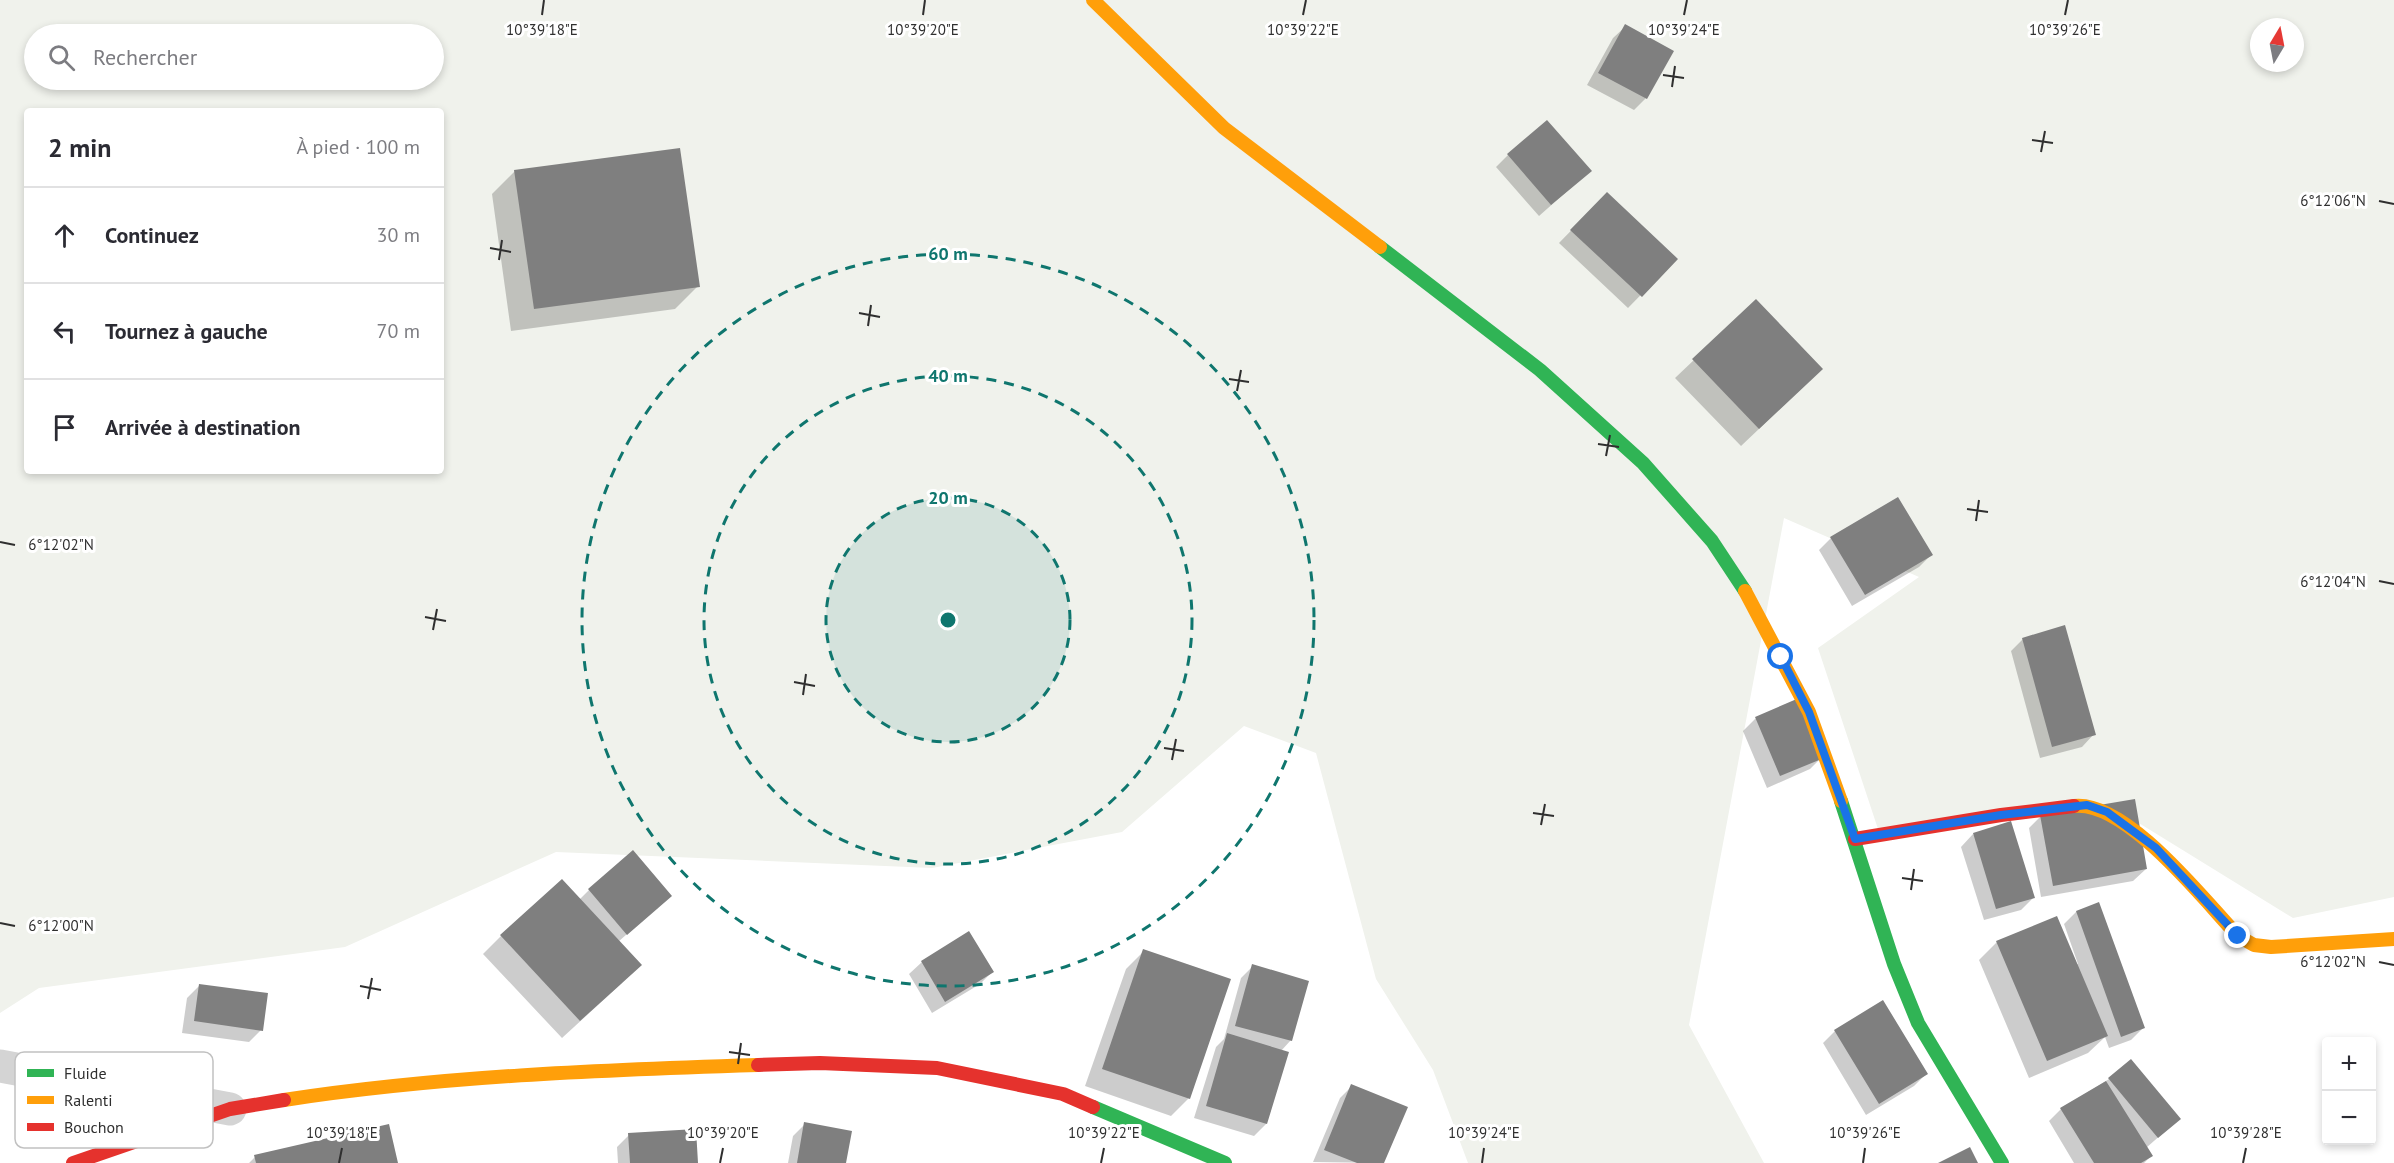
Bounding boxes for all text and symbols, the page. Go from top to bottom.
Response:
north arrow [2250,18,2304,72]
text: 10°39'18"E [506,20,578,39]
text: 10°39'20"E [887,20,959,39]
text: 10°39'22"E [1267,20,1339,39]
text: 10°39'24"E [1648,20,1720,39]
text: 10°39'26"E [2029,20,2101,39]
search box [24,24,444,90]
icon: search [45,41,78,74]
text: Rechercher [93,43,197,71]
text: 2 min [48,131,111,164]
text: À pied · 100 m [296,134,420,160]
text: 6°12'06"N [2300,191,2366,210]
icon: ahead [48,219,81,252]
text: Continuez [105,221,199,249]
text: 30 m [377,222,420,248]
text: 60 m [928,242,968,265]
icon: left [48,315,81,348]
text: Tournez à gauche [105,317,268,345]
text: 70 m [377,318,420,344]
text: 40 m [928,364,968,387]
icon: arrive [48,411,81,444]
text: Arrivée à destination [105,413,301,441]
text: 20 m [928,486,968,509]
text: 6°12'02"N [28,535,94,554]
text: 6°12'04"N [2300,572,2366,591]
centre of rings [938,610,958,630]
route start [1767,643,1793,669]
text: 6°12'00"N [28,916,94,935]
route end [2224,922,2250,948]
text: 6°12'02"N [2300,952,2366,971]
map controls [2322,1037,2376,1145]
button: + [2322,1037,2376,1091]
legend [15,1052,213,1148]
text: Fluide [64,1063,107,1083]
text: Ralenti [64,1090,113,1110]
button: − [2322,1091,2376,1145]
text: Bouchon [64,1117,124,1137]
text: 10°39'18"E [306,1123,378,1142]
text: 10°39'20"E [687,1123,759,1142]
text: 10°39'22"E [1068,1123,1140,1142]
text: 10°39'24"E [1448,1123,1520,1142]
text: 10°39'26"E [1829,1123,1901,1142]
text: 10°39'28"E [2210,1123,2282,1142]

